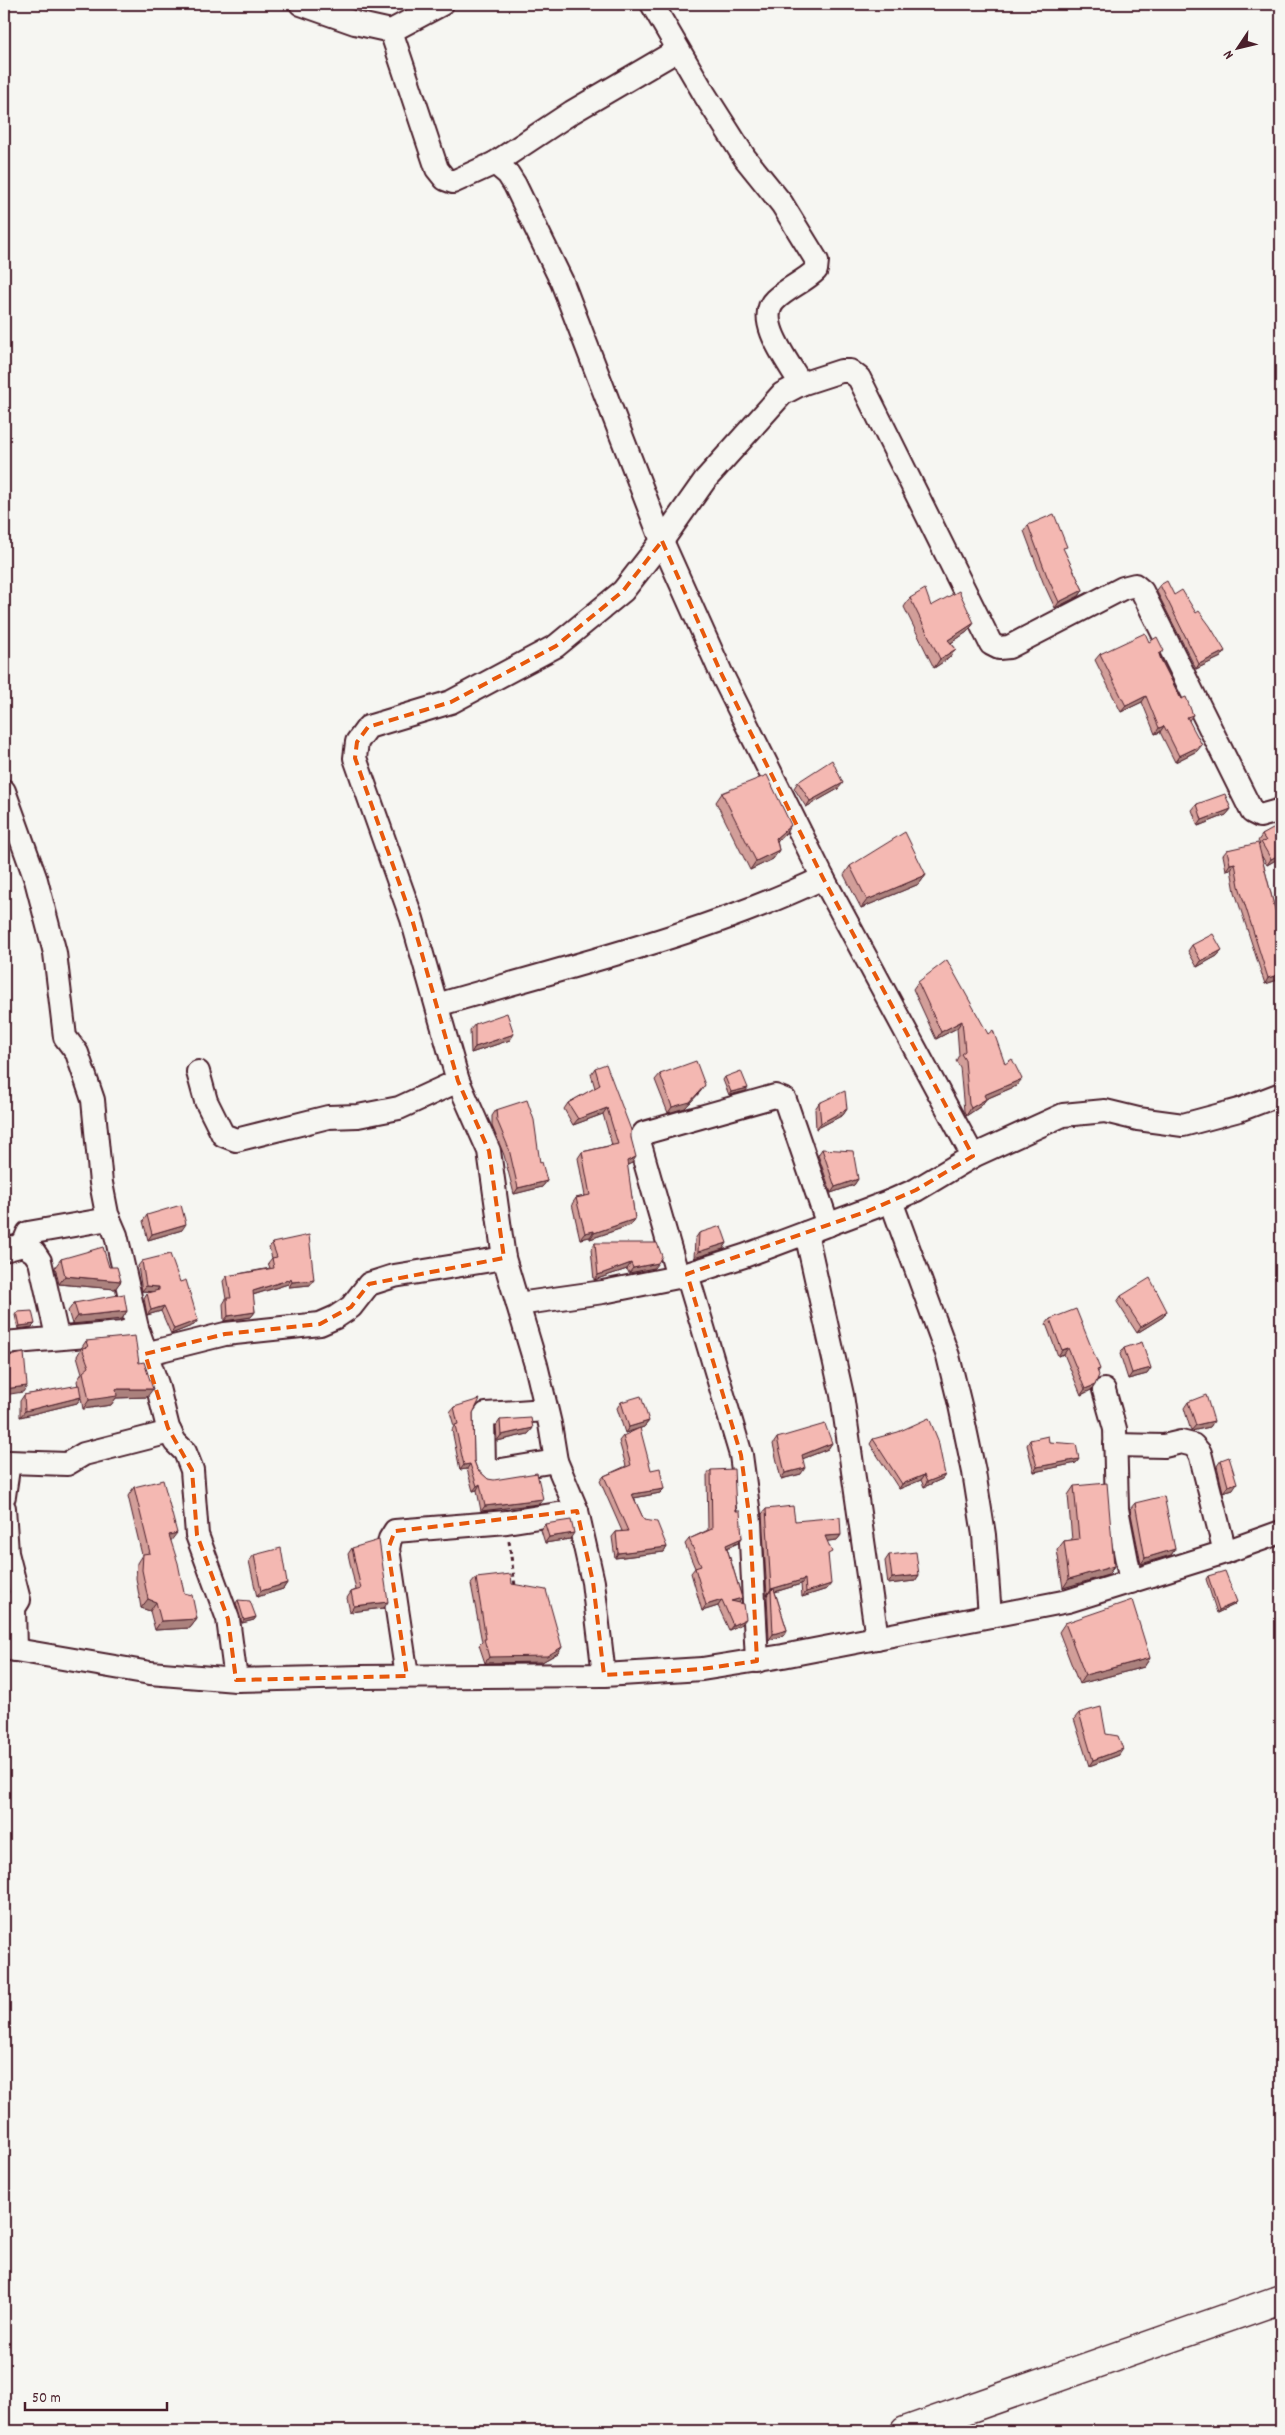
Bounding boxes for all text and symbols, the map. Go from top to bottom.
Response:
north arrow [1212,22,1262,72]
text: N [1219,46,1239,63]
scale bar [25,2380,168,2412]
text: 50 m [32,2388,61,2410]

